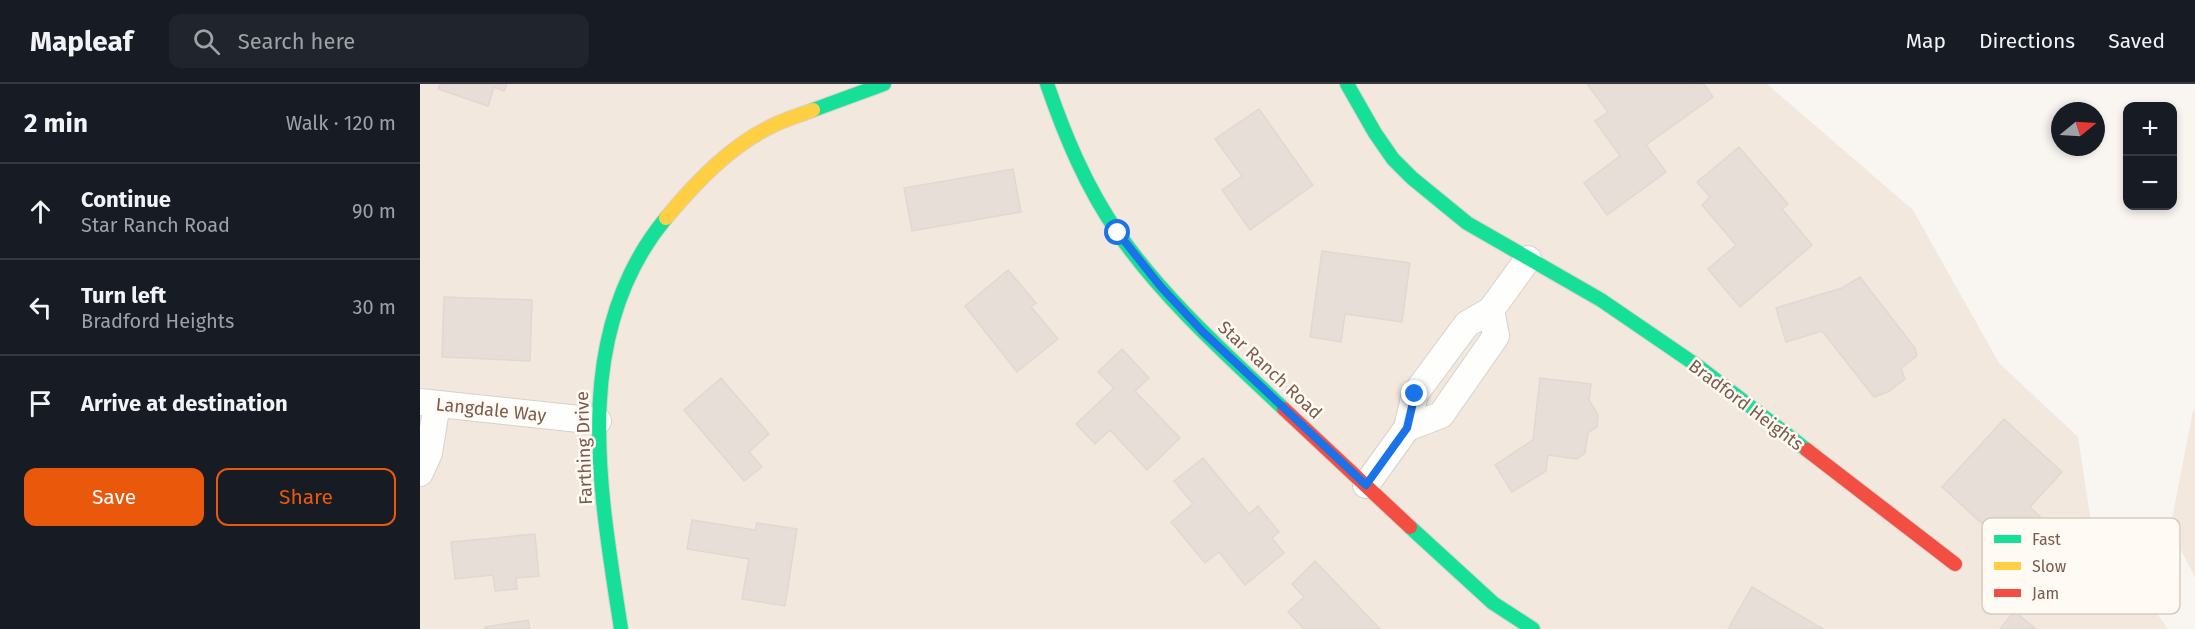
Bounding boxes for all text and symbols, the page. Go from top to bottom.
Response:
search box [169,14,589,68]
text: Mapleaf [30,25,133,58]
icon: search [190,25,223,58]
text: Search here [238,28,355,55]
text: Map [1906,28,1946,54]
text: Directions [1979,28,2075,54]
text: Saved [2108,28,2165,54]
north arrow [2051,102,2105,156]
map controls [2123,102,2177,210]
button: + [2123,102,2177,156]
text: 2 min [24,108,88,139]
text: Walk · 120 m [286,111,396,135]
button: − [2123,156,2177,210]
text: Continue [81,186,171,213]
icon: ahead [24,195,57,228]
text: 90 m [352,199,396,223]
text: Star Ranch Road [81,213,230,237]
route start [1104,219,1130,245]
text: Turn left [81,282,166,309]
icon: left [24,291,57,324]
text: 30 m [352,295,396,319]
text: Bradford Heights [81,309,234,333]
street label: Star Ranch Road [1213,316,1327,424]
street label: Bradford Heights [1684,355,1808,455]
route end [1401,380,1427,406]
icon: arrive [24,387,57,420]
text: Arrive at destination [81,390,288,417]
street label: Farthing Drive [571,391,597,505]
street label: Langdale Way [435,393,548,427]
button: Save [24,468,204,526]
button: Share [216,468,396,526]
legend [1982,518,2180,614]
text: Fast [2032,530,2061,549]
text: Slow [2032,557,2067,576]
text: Jam [2032,584,2059,603]

